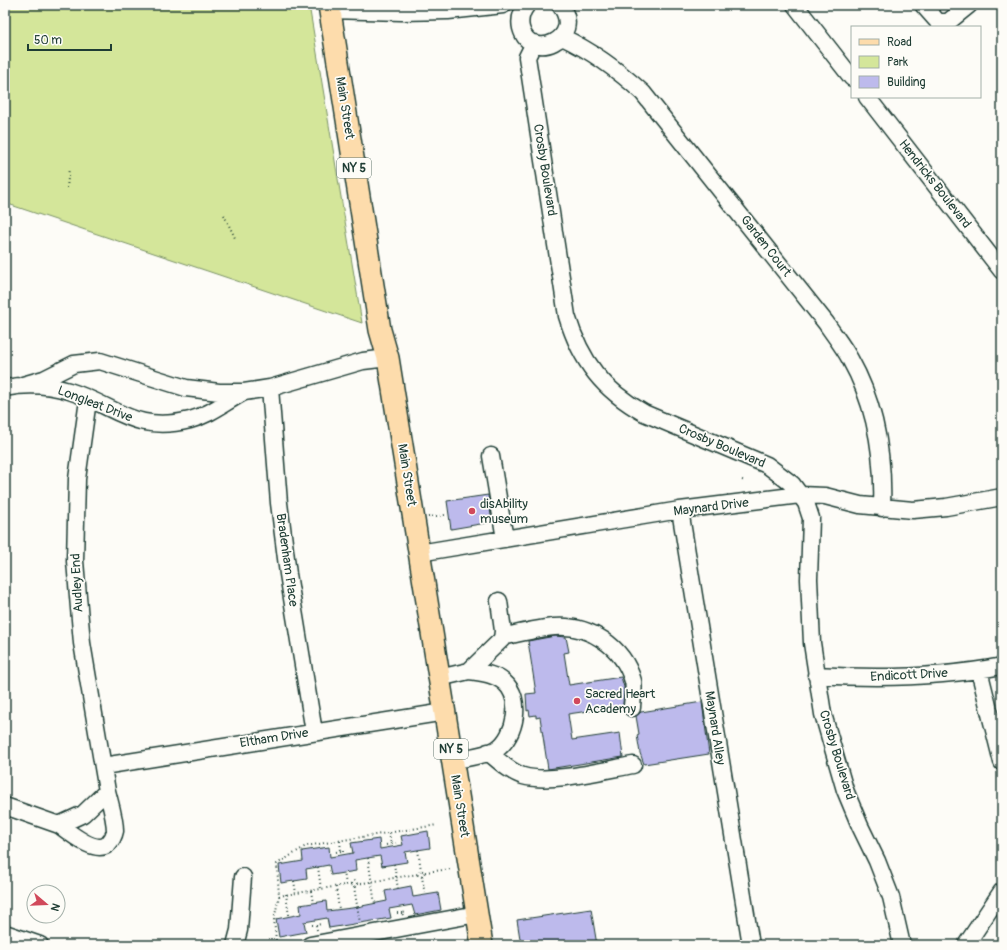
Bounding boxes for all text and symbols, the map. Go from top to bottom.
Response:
scale bar [28,26,111,52]
legend [851,26,981,98]
text: 50 m [34,33,62,48]
text: Road [887,35,912,50]
text: Park [887,55,908,70]
text: Building [887,75,926,90]
street label: Main Street [332,76,358,141]
street label: Crosby Boulevard [530,123,560,217]
street label: Hendricks Boulevard [895,136,975,232]
road number: NY 5 [337,158,371,178]
street label: Garden Court [737,212,795,280]
street label: Longleat Drive [55,382,135,426]
street label: Crosby Boulevard [676,420,768,472]
street label: Main Street [394,443,420,508]
street label: Maynard Drive [672,494,750,520]
place label: disAbility museum [480,496,528,527]
marker: disAbility museum [467,506,477,516]
street label: Bradenham Place [273,512,302,608]
street label: Audley End [67,553,87,613]
street label: Endicott Drive [870,665,949,685]
place label: Sacred Heart Academy [585,686,656,717]
street label: Maynard Alley [701,690,729,766]
marker: Sacred Heart Academy [572,696,582,706]
street label: Crosby Boulevard [816,708,858,802]
street label: Eltham Drive [238,725,310,751]
road number: NY 5 [434,739,468,759]
street label: Main Street [447,774,473,839]
north arrow [26,884,66,924]
text: N [47,901,62,913]

